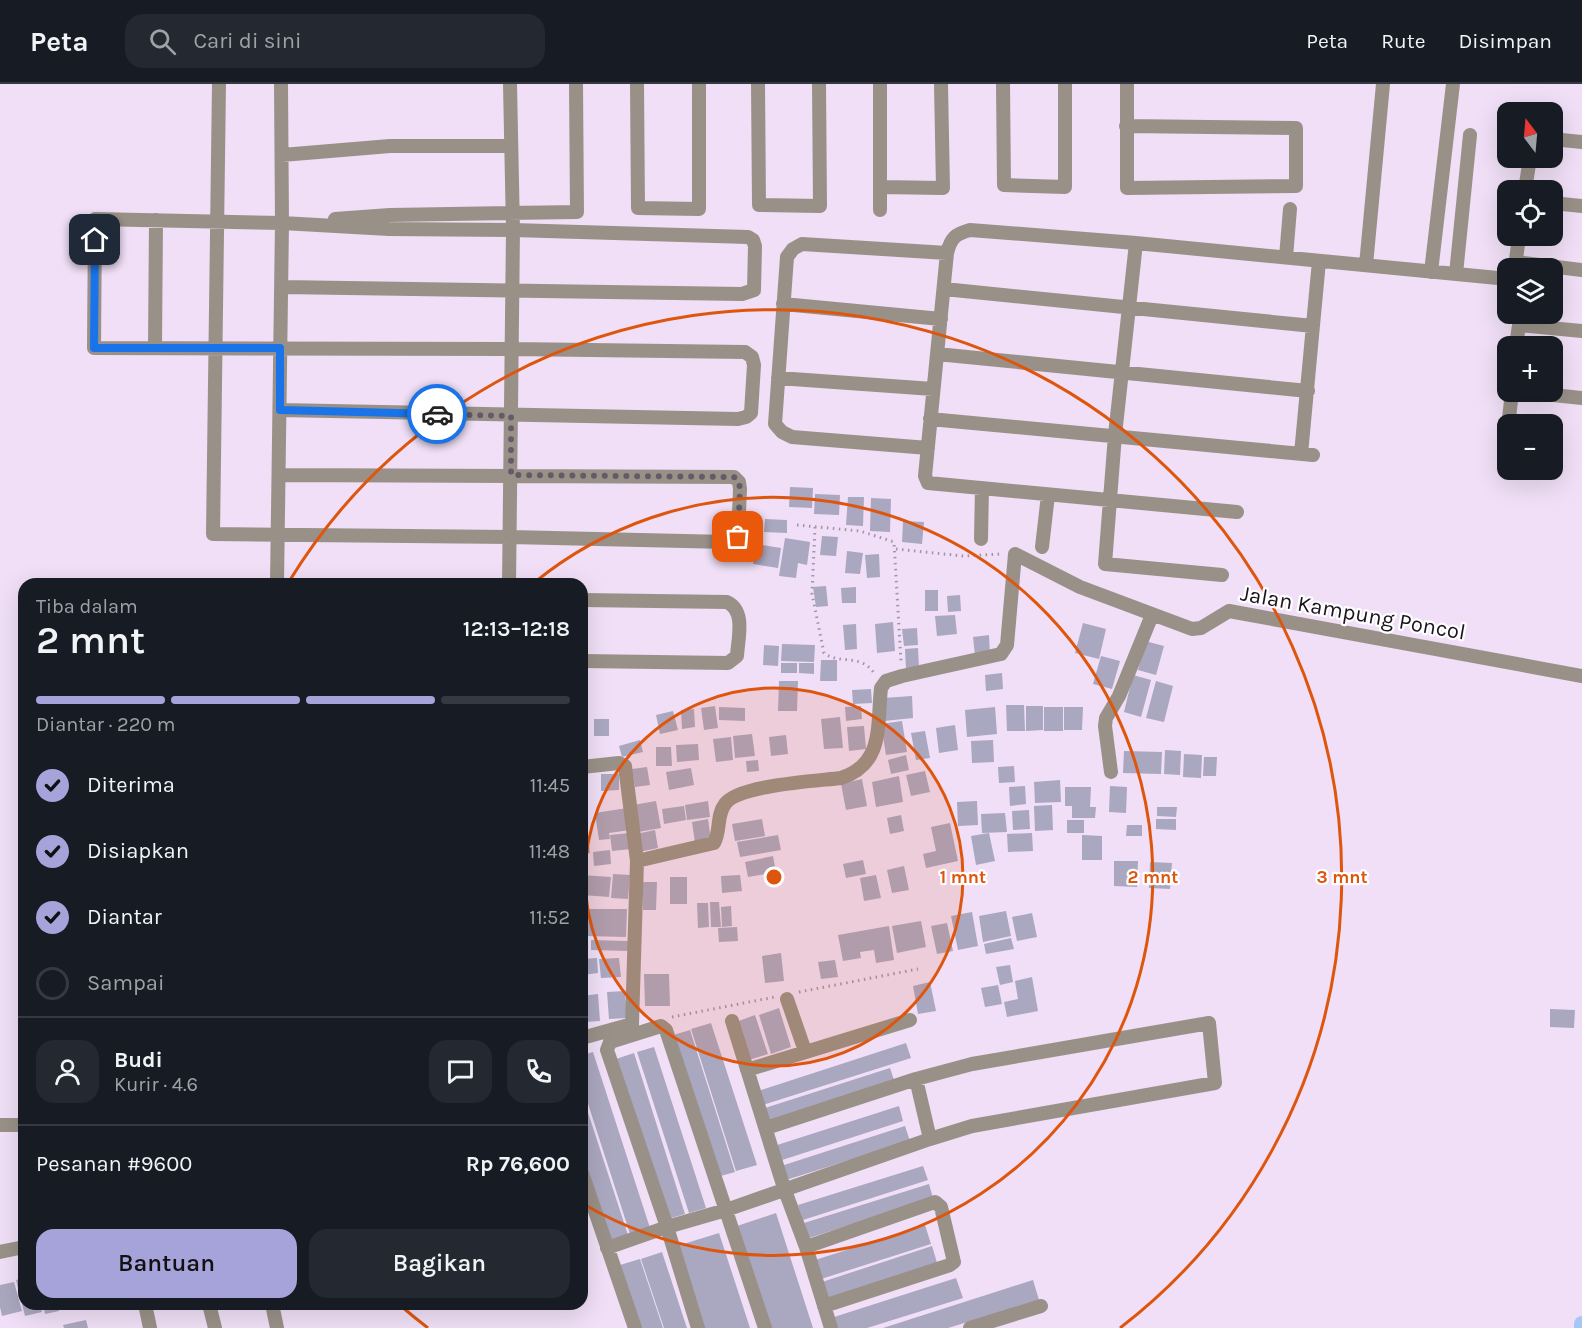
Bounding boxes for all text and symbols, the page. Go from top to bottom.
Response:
search box [125,14,545,68]
text: Peta [30,25,89,58]
icon: search [146,25,179,58]
text: Cari di sini [194,28,302,54]
text: Peta [1306,29,1348,53]
text: Rute [1381,29,1425,53]
text: Disimpan [1458,29,1552,53]
north arrow [1497,102,1563,168]
map controls [1497,102,1563,480]
button: locate [1497,180,1563,246]
pin [69,214,120,265]
icon: home [78,223,111,256]
button: layers [1497,258,1563,324]
button: + [1497,336,1563,402]
courier [407,384,467,444]
icon: car [421,398,454,431]
button: − [1497,414,1563,480]
pin [712,511,763,562]
icon: bag [721,520,754,553]
street label: Jalan Kampung Poncol [1239,580,1467,646]
text: Tiba dalam [36,595,138,618]
text: 12:13–12:18 [463,616,570,642]
text: 2 mnt [36,617,145,663]
text: Diantar · 220 m [36,713,176,736]
icon: check [36,769,69,802]
text: Diterima [87,772,175,798]
text: 11:45 [530,774,570,797]
icon: check [36,835,69,868]
text: Disiapkan [87,838,189,864]
text: 11:48 [529,840,570,863]
text: 1 mnt [940,866,986,888]
text: 2 mnt [1128,866,1178,888]
text: 3 mnt [1316,866,1368,888]
centre of rings [764,867,784,887]
icon: check [36,901,69,934]
text: Diantar [87,904,162,930]
text: 11:52 [529,906,570,929]
text: Sampai [87,970,165,996]
button: person [36,1040,99,1103]
button: chat [429,1040,492,1103]
button: phone [507,1040,570,1103]
text: Budi [114,1047,163,1073]
text: Kurir · 4.6 [114,1073,198,1096]
text: Pesanan #9600 [36,1151,192,1177]
text: Rp 76,600 [466,1151,570,1177]
button: Bantuan [36,1229,297,1298]
button: Bagikan [309,1229,570,1298]

